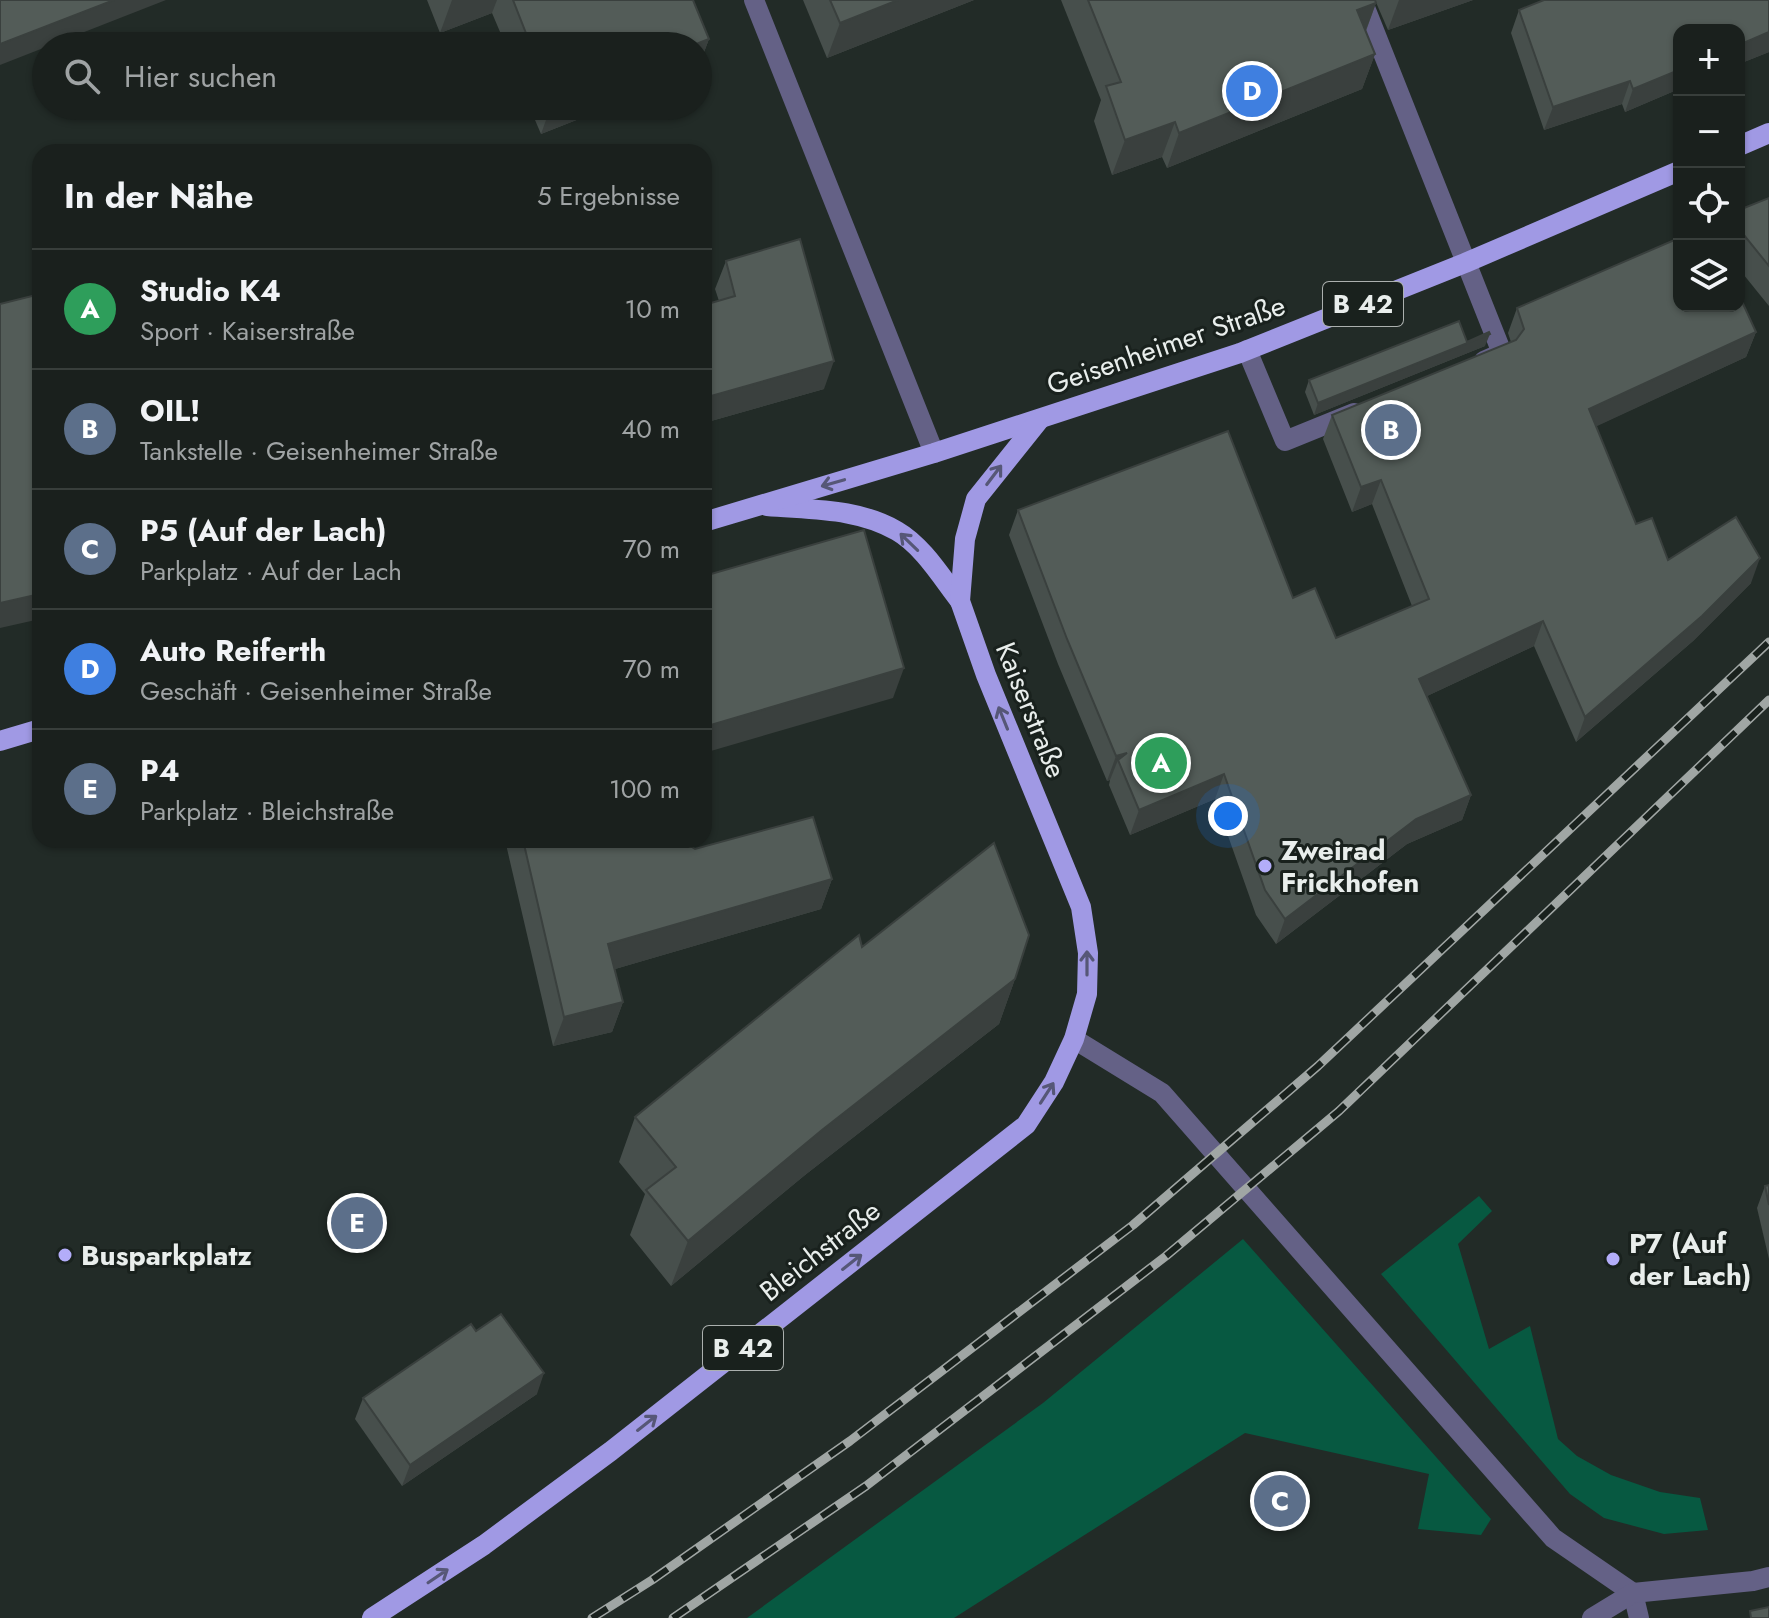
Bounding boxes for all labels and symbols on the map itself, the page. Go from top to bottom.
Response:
pin: D [1226,61,1278,121]
road number: B 42 [1323,282,1403,326]
street label: Geisenheimer Straße [1041,285,1291,405]
pin: B [1365,400,1417,460]
one-way arrow [985,465,1002,486]
one-way arrow [820,476,846,491]
one-way arrow [900,533,920,552]
street label: Kaiserstraße [985,636,1077,784]
one-way arrow [995,707,1010,731]
pin: A [1135,733,1187,793]
your location [1208,796,1248,836]
place label: Zweirad Frickhofen [1281,830,1419,903]
marker: Zweirad Frickhofen [1256,857,1274,875]
one-way arrow [1079,950,1095,977]
one-way arrow [1040,1082,1056,1105]
street label: Bleichstraße [751,1191,889,1311]
pin: E [331,1193,383,1253]
place label: P7 (Auf der Lach) [1629,1223,1751,1296]
place label: Busparkplatz [81,1235,252,1276]
marker: Busparkplatz [56,1246,74,1264]
marker: P7 (Auf der Lach) [1604,1250,1622,1268]
one-way arrow [841,1253,862,1271]
road number: B 42 [703,1326,783,1370]
one-way arrow [636,1414,657,1431]
pin: C [1254,1471,1306,1531]
one-way arrow [426,1568,448,1584]

